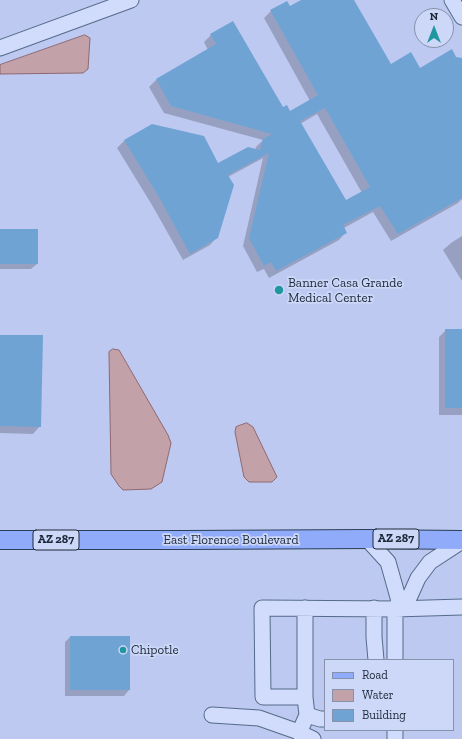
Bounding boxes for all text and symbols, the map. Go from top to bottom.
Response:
north arrow [414,8,454,48]
text: N [430,10,438,23]
place label: Banner Casa Grande Medical Center [288,275,403,306]
marker: Banner Casa Grande Medical Center [273,284,285,296]
road number: AZ 287 [373,529,419,549]
road number: AZ 287 [33,530,79,550]
street label: East Florence Boulevard [163,532,299,548]
place label: Chipotle [131,642,179,658]
marker: Chipotle [118,645,128,655]
legend [324,659,454,731]
text: Road [362,668,388,682]
text: Water [362,688,394,702]
text: Building [362,708,406,722]

